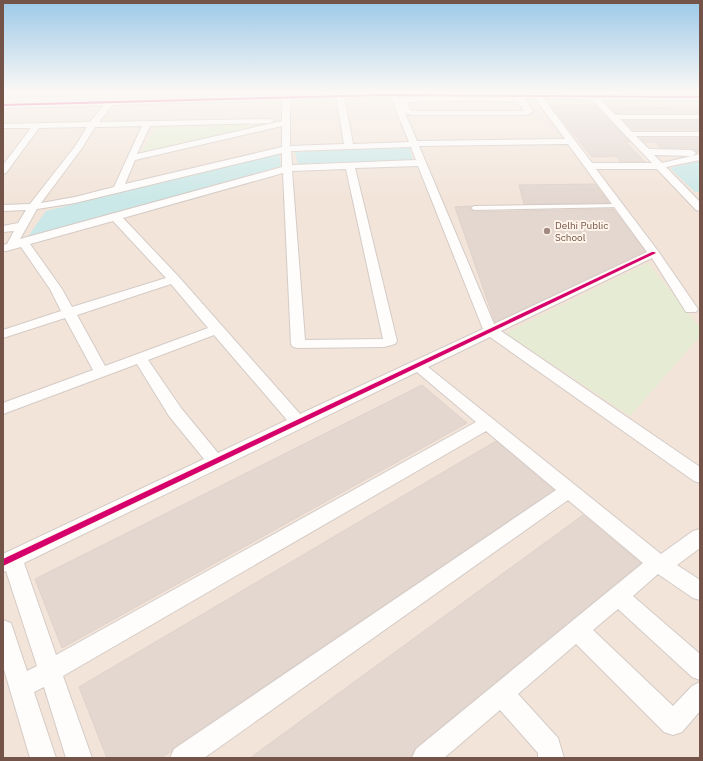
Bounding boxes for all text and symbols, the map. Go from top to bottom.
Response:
place label: Delhi Public School [555,219,608,244]
marker: Delhi Public School [542,226,552,236]

